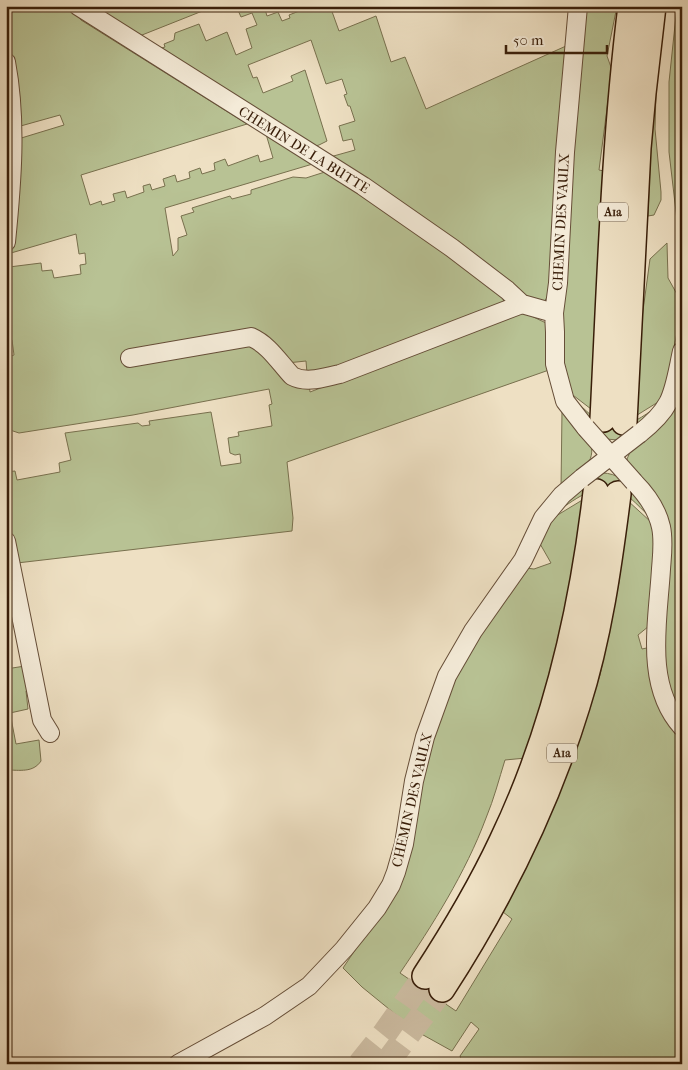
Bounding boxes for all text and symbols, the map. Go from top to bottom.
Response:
scale bar [506,22,607,54]
text: 50 m [513,31,544,49]
street label: CHEMIN DE LA BUTTE [235,103,373,198]
street label: CHEMIN DES VAULX [549,153,573,291]
road number: A1a [598,202,628,222]
street label: CHEMIN DES VAULX [388,731,436,869]
road number: A1a [547,744,577,762]

